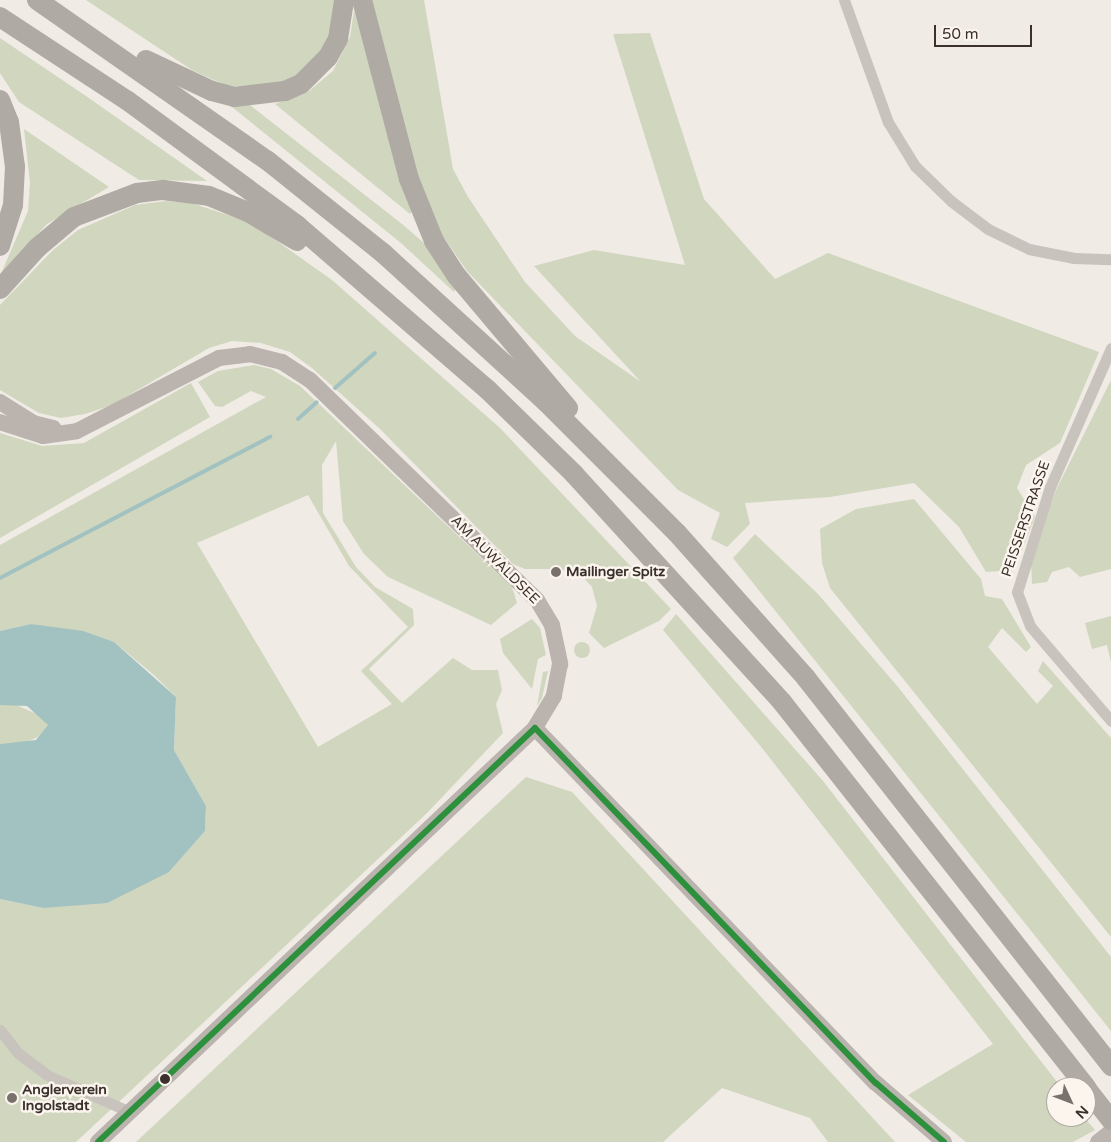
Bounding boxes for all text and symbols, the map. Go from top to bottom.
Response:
scale bar [936,15,1034,47]
text: 50 m [942,25,979,43]
street label: PEISSERSTRASSE [998,459,1054,579]
street label: AM AUWALDSEE [447,512,543,608]
place label: Mailinger Spitz [566,564,665,580]
marker: Mailinger Spitz [550,566,562,578]
unlabelled marker [160,1074,170,1084]
north arrow [1046,1077,1096,1127]
place label: Anglerverein Ingolstadt [22,1082,107,1114]
marker: Anglerverein Ingolstadt [6,1092,18,1104]
text: N [1072,1102,1092,1122]

